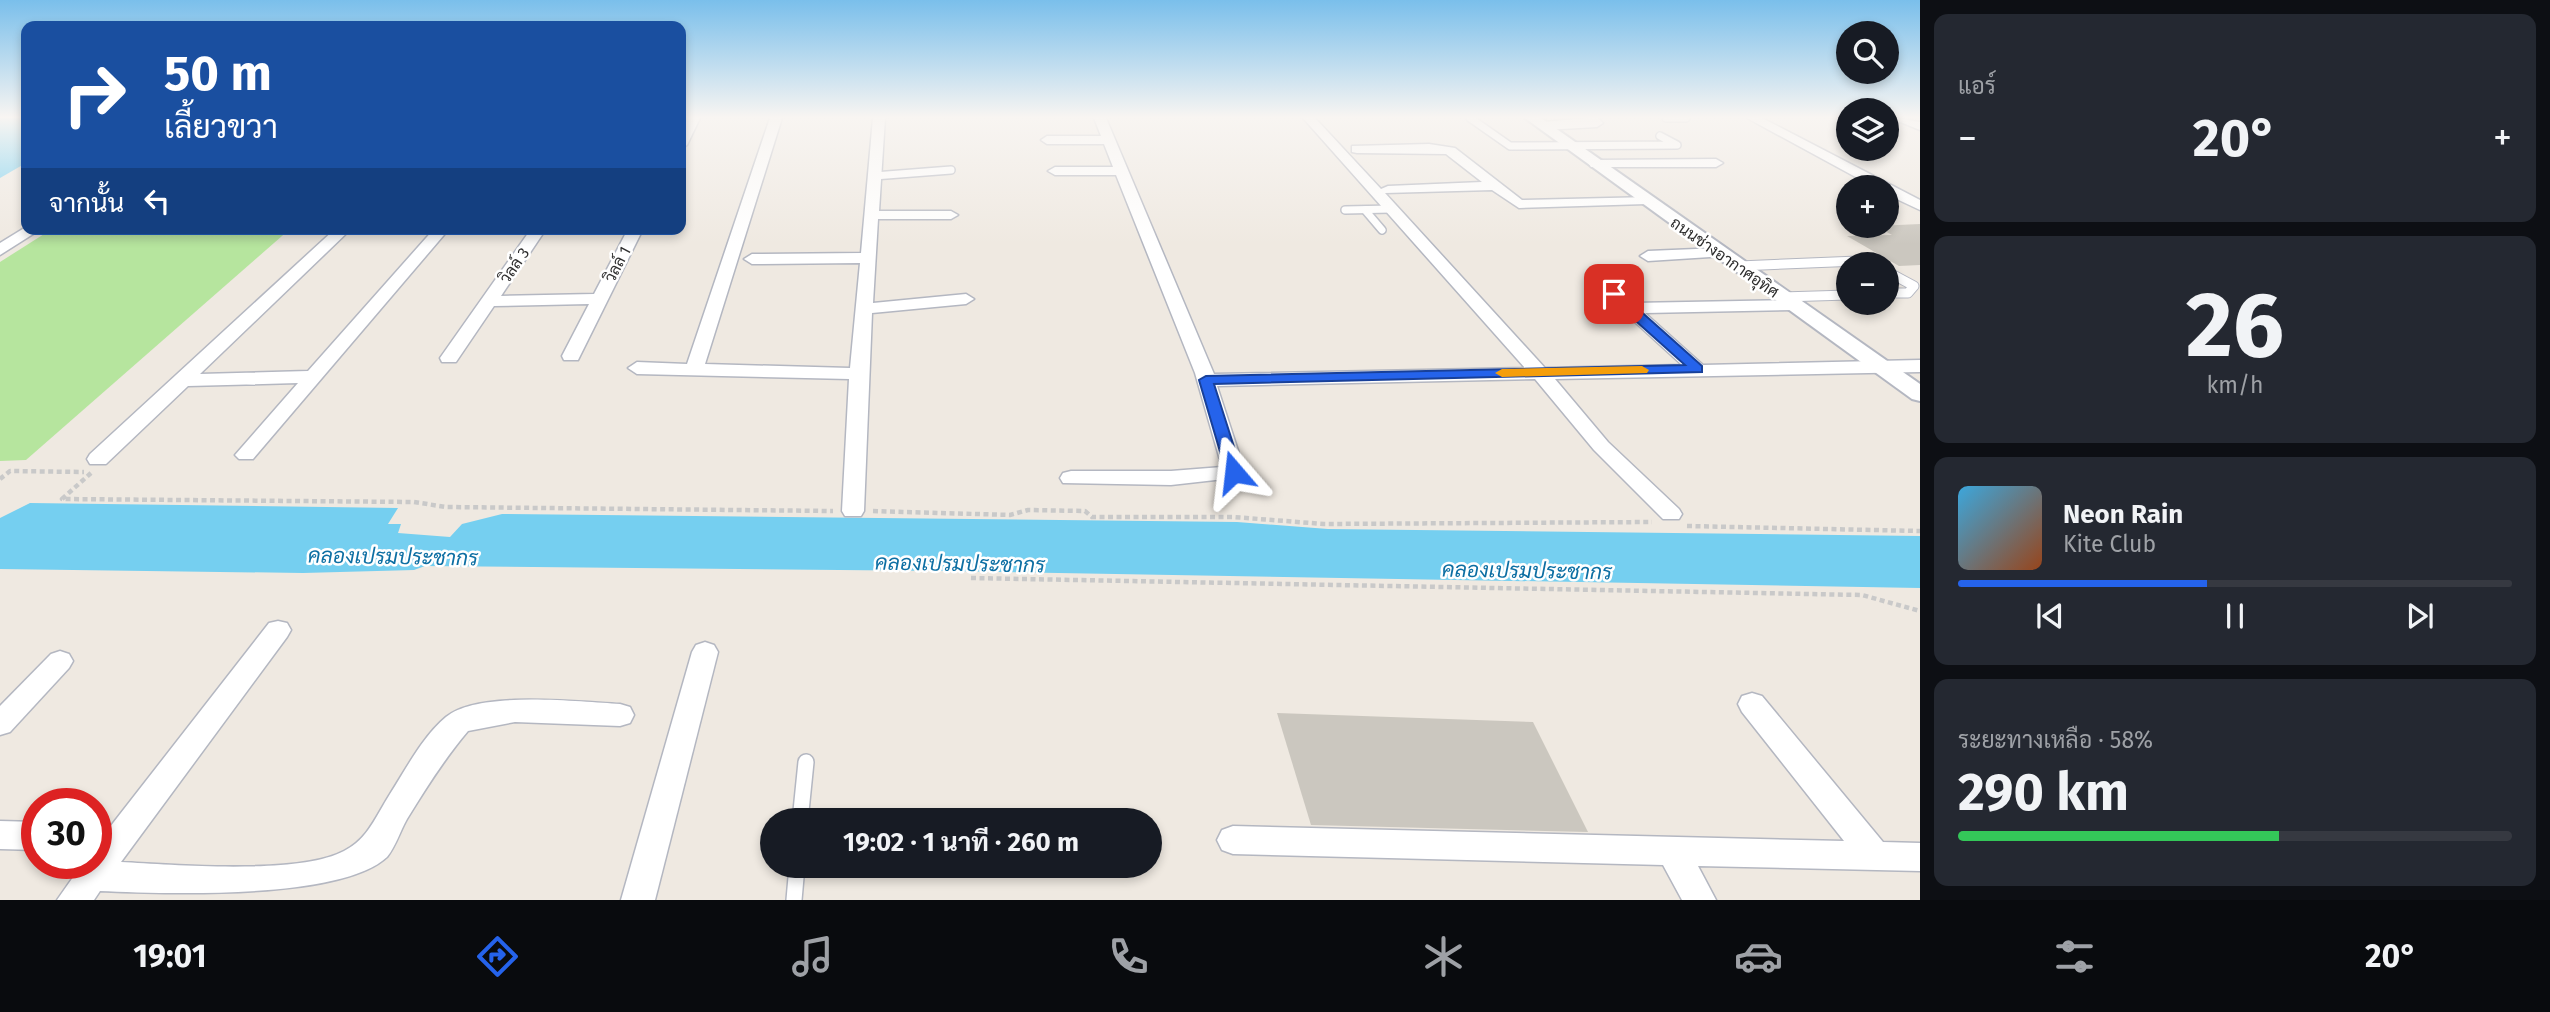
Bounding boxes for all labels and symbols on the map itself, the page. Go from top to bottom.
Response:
street label: ถนนช่างอากาศอุทิศ [1666,212,1783,303]
street label: วิลล์ 3 [492,242,533,287]
street label: วิลล์ 1 [597,242,635,286]
pin [1584,264,1644,324]
position arrow [1197,435,1271,509]
water label: คลองเปรมประชากร [308,543,479,571]
water label: คลองเปรมประชากร [875,550,1046,578]
water label: คลองเปรมประชากร [1442,557,1613,585]
speed limit sign: 30 [21,788,112,879]

